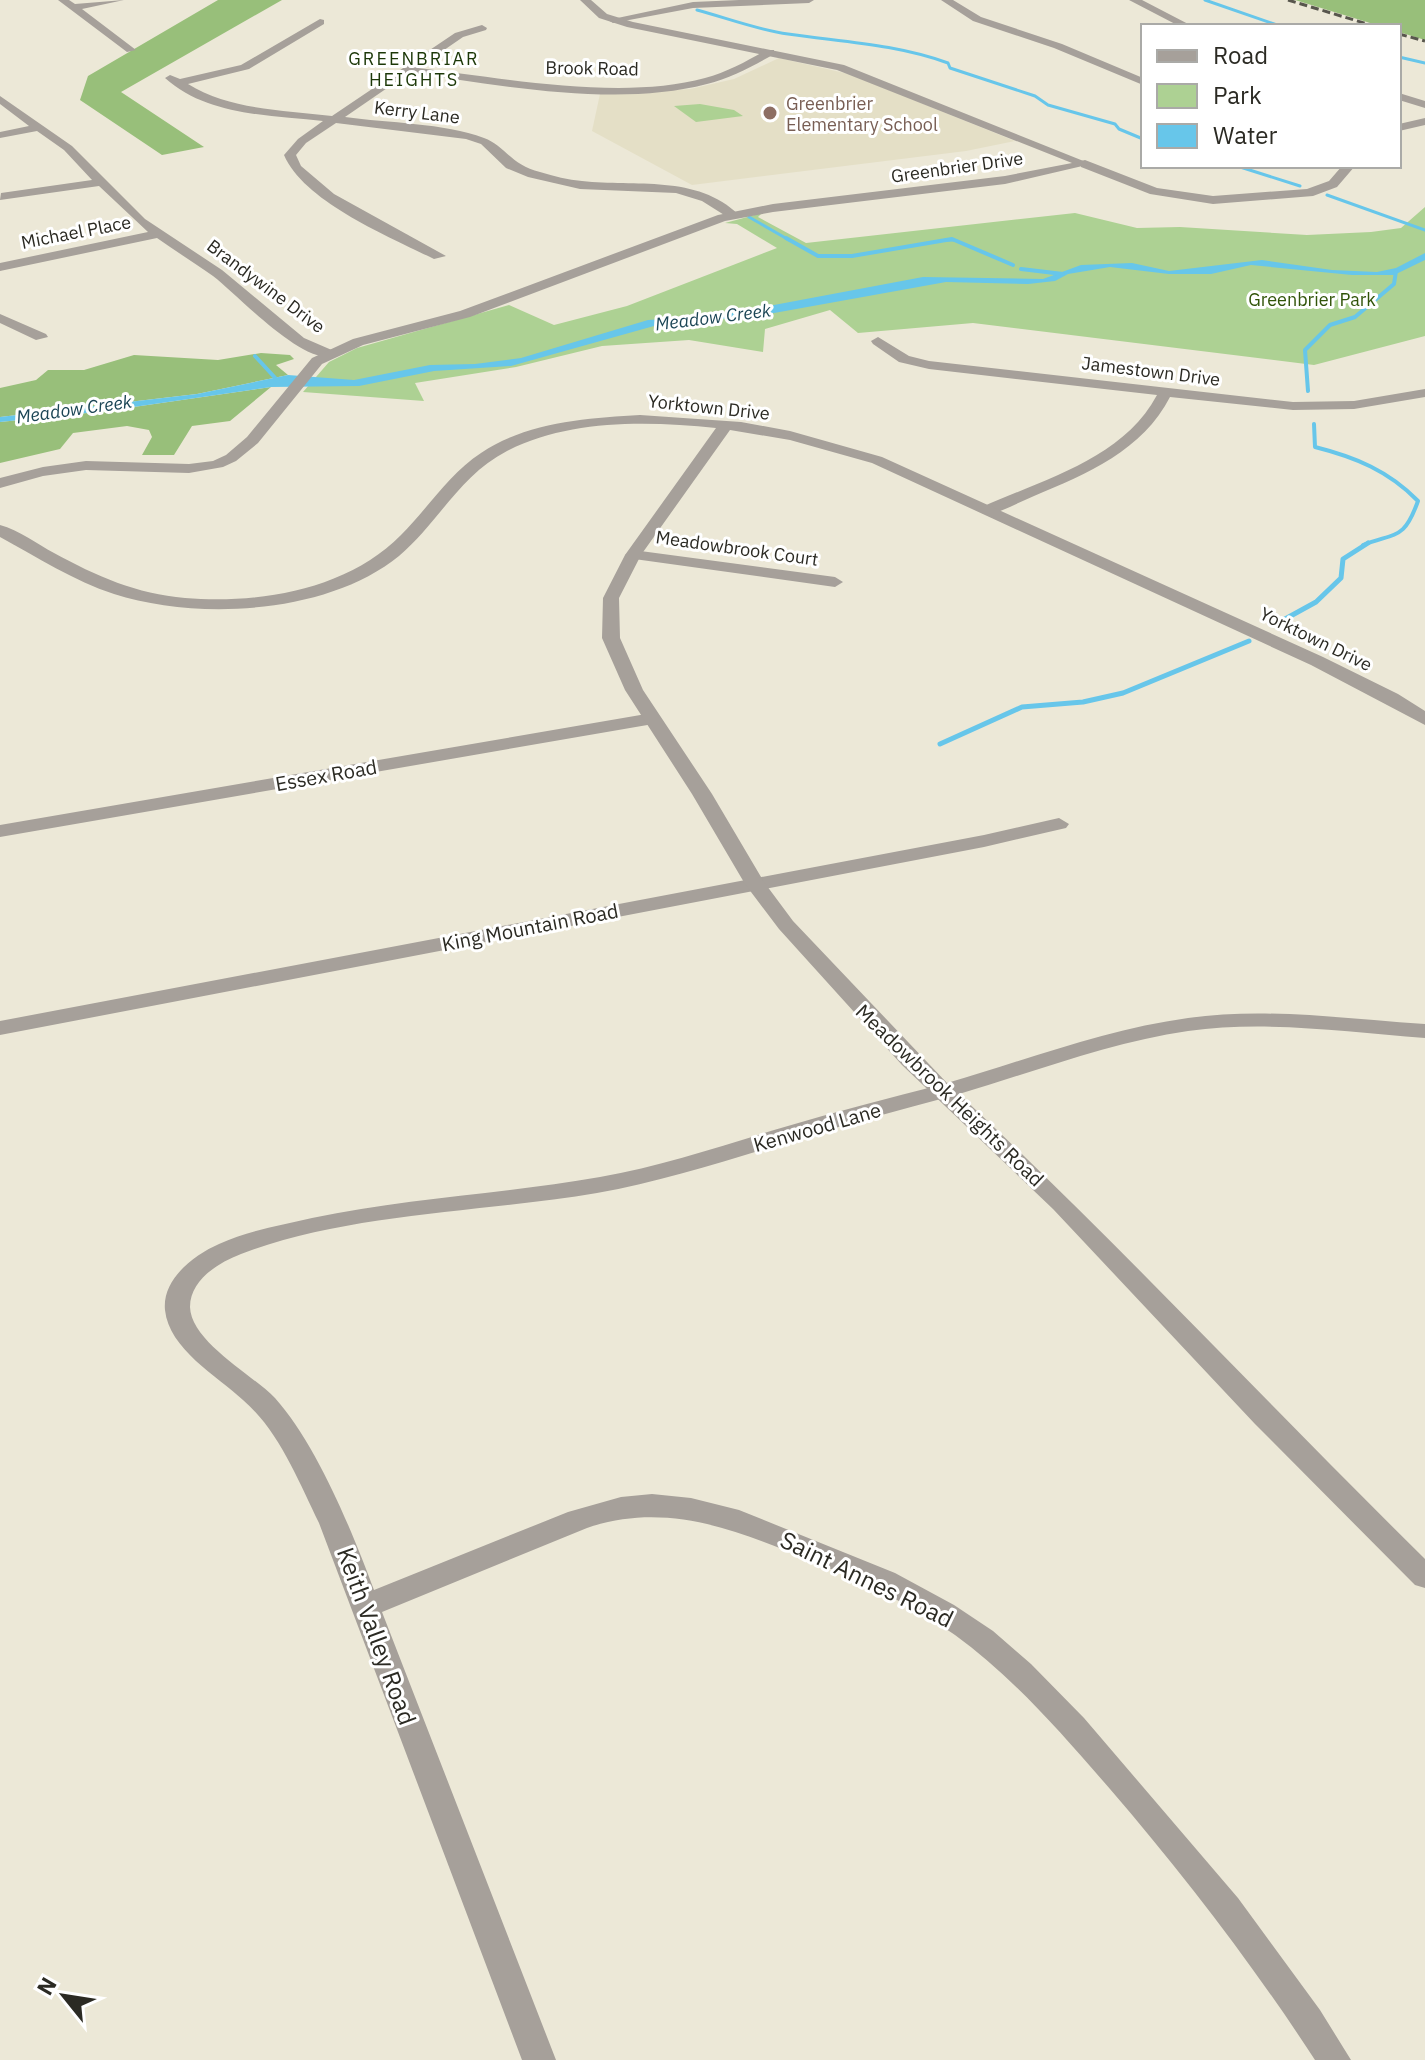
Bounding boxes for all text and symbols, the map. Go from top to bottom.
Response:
legend [1141,24,1401,168]
text: Road [1213,39,1268,71]
district label: GREENBRIAR HEIGHTS [348,47,480,91]
street label: Brook Road [545,56,639,80]
text: Park [1213,79,1262,111]
place label: Greenbrier Elementary School [786,92,938,136]
street label: Kerry Lane [373,95,461,129]
marker: Greenbrier Elementary School [761,104,779,122]
text: Water [1213,119,1277,151]
street label: Greenbrier Drive [890,146,1025,188]
street label: Michael Place [19,210,133,254]
street label: Brandywine Drive [202,234,330,338]
park label: Greenbrier Park [1248,288,1376,311]
water label: Meadow Creek [654,298,773,336]
street label: Jamestown Drive [1080,351,1222,391]
water label: Meadow Creek [15,389,134,428]
street label: Yorktown Drive [647,389,771,425]
street label: Meadowbrook Court [654,525,820,571]
street label: Yorktown Drive [1256,602,1376,676]
street label: Essex Road [273,753,379,797]
street label: King Mountain Road [439,897,621,957]
street label: Meadowbrook Heights Road [850,998,1050,1192]
street label: Kenwood Lane [750,1096,884,1158]
street label: Saint Annes Road [775,1523,959,1635]
street label: Keith Valley Road [330,1543,424,1729]
north arrow [24,1956,104,2036]
text: N [30,1972,63,2000]

